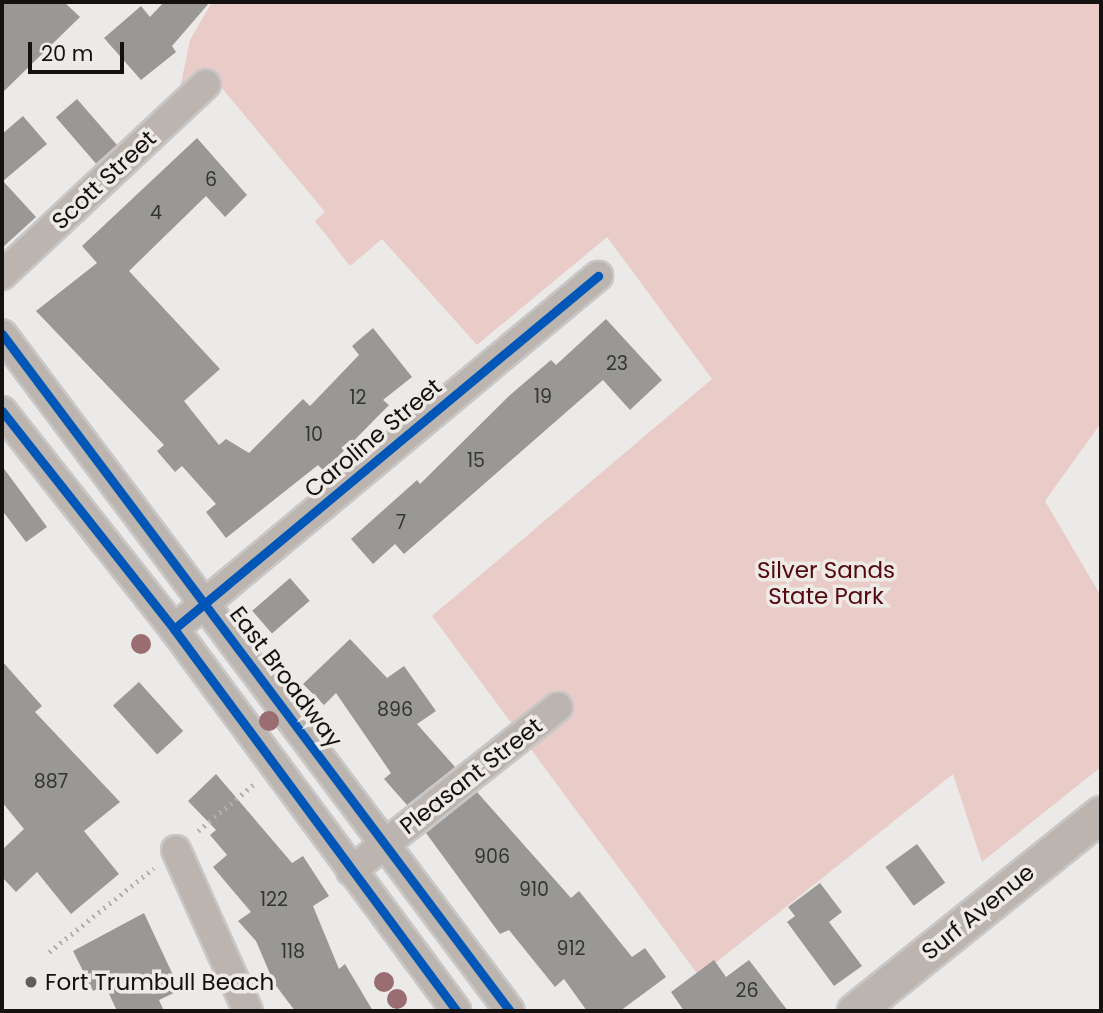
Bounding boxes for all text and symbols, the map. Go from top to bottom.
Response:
scale bar [32,28,128,72]
text: 20 m [41,39,94,68]
street label: Scott Street [46,125,162,235]
house number: 6 [205,169,217,191]
house number: 4 [150,202,162,224]
house number: 23 [606,353,628,375]
street label: Caroline Street [299,373,447,503]
house number: 19 [534,386,552,408]
house number: 12 [349,387,367,409]
house number: 10 [305,424,323,446]
house number: 15 [467,450,485,472]
house number: 7 [396,512,406,534]
park label: Silver Sands State Park [757,556,895,610]
street label: East Broadway [224,601,348,753]
house number: 896 [377,699,413,721]
street label: Pleasant Street [394,712,548,840]
house number: 887 [34,771,68,793]
house number: 906 [474,846,510,868]
street label: Surf Avenue [916,858,1040,966]
house number: 910 [519,879,549,901]
house number: 122 [260,889,288,911]
house number: 912 [557,938,585,960]
house number: 118 [281,941,305,963]
place label: Fort Trumbull Beach [45,968,274,996]
marker: Fort Trumbull Beach [23,974,39,990]
house number: 26 [736,980,758,1002]

